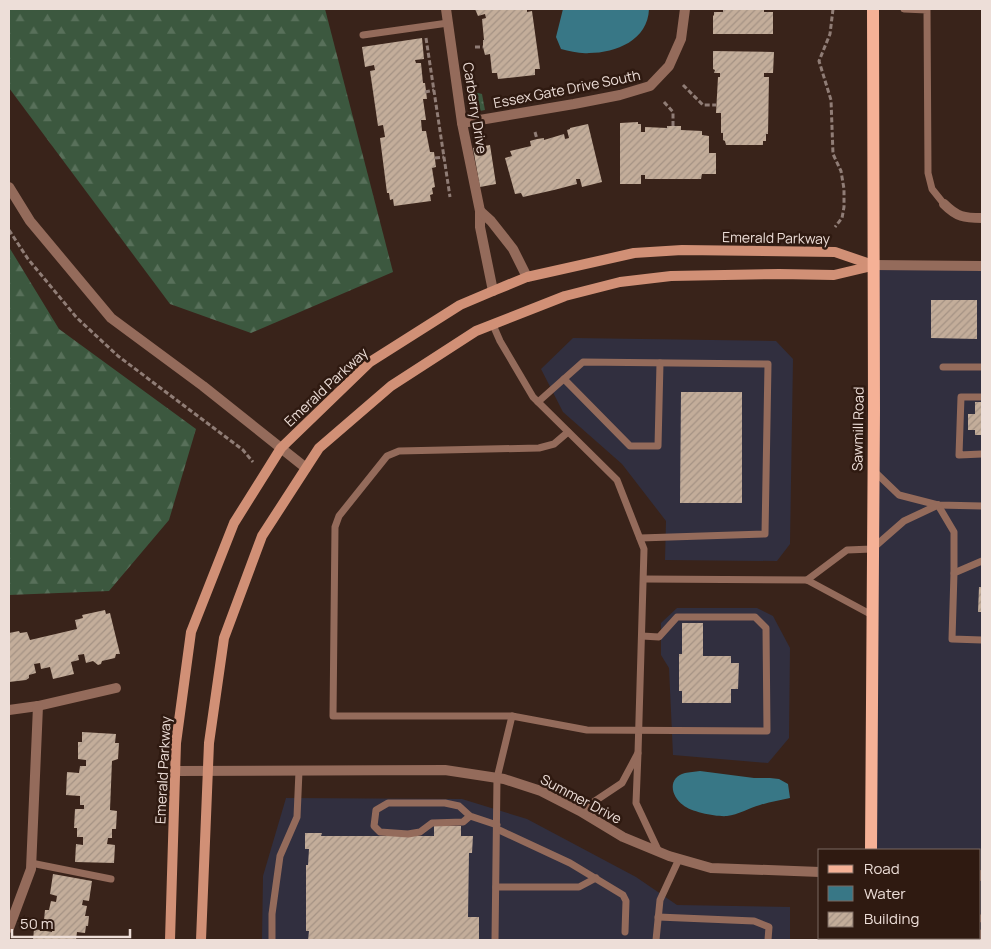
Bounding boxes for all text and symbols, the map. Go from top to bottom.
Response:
street label: Carberry Drive [459,61,492,155]
street label: Essex Gate Drive South [492,65,642,112]
street label: Emerald Parkway [722,227,831,248]
street label: Emerald Parkway [280,342,372,430]
street label: Sawmill Road [847,387,868,471]
street label: Emerald Parkway [150,715,175,824]
street label: Summer Drive [537,769,625,828]
legend [818,849,981,939]
text: Road [864,858,900,879]
text: Water [864,883,906,904]
scale bar [12,906,130,938]
text: Building [864,908,919,929]
text: 50 m [20,913,54,934]

